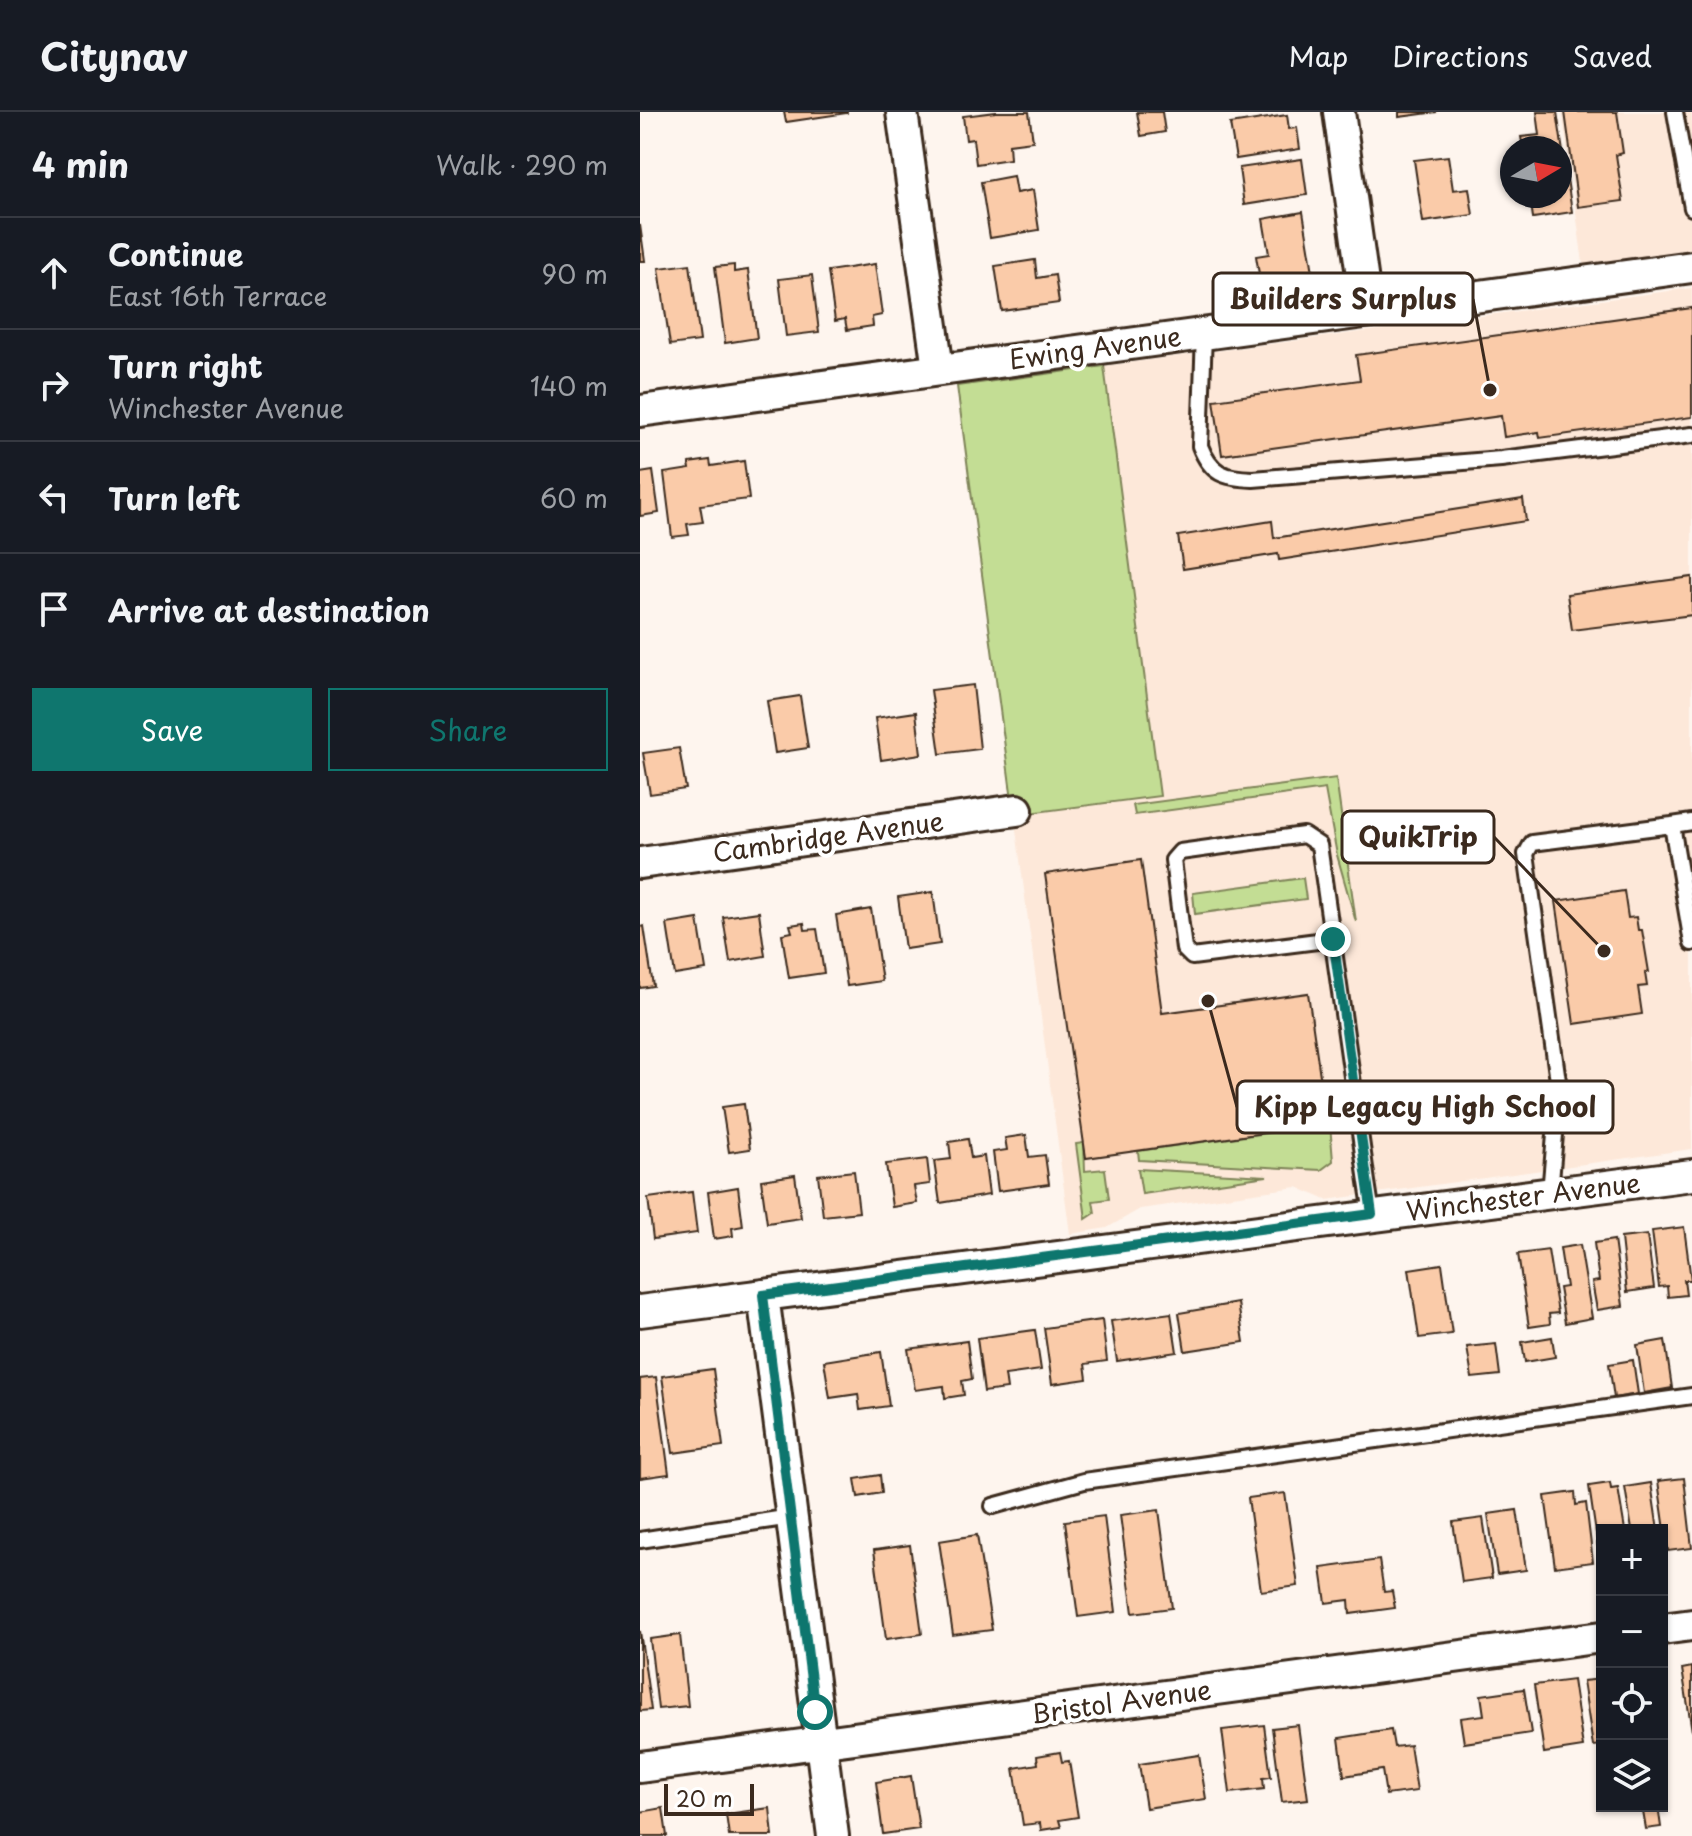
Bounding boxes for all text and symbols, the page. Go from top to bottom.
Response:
text: Citynav [40,27,188,84]
text: Map [1289,34,1348,77]
text: Directions [1392,34,1529,77]
text: Saved [1573,34,1652,77]
north arrow [1500,136,1572,208]
text: 4 min [32,138,129,190]
text: Walk · 290 m [436,145,608,184]
text: Continue [108,231,243,276]
icon: ahead [32,251,76,295]
text: 90 m [541,254,608,293]
callout: Builders Surplus [1213,273,1473,325]
text: East 16th Terrace [108,276,327,315]
text: Builders Surplus [1229,276,1457,319]
street label: Ewing Avenue [1006,316,1184,378]
text: Turn right [108,343,263,388]
icon: right [32,363,76,407]
text: 140 m [530,366,608,405]
text: Winchester Avenue [108,388,344,427]
icon: left [32,475,76,519]
text: Turn left [108,475,240,520]
text: 60 m [540,478,608,517]
icon: arrive [32,587,76,631]
text: Arrive at destination [108,587,430,632]
button: Save [32,688,312,771]
button: Share [328,688,608,771]
street label: Cambridge Avenue [710,800,946,872]
callout: QuikTrip [1342,811,1494,863]
text: QuikTrip [1358,814,1478,857]
route end [1315,921,1351,957]
callout: Kipp Legacy High School [1237,1081,1613,1133]
text: Kipp Legacy High School [1254,1084,1596,1127]
street label: Winchester Avenue [1404,1162,1642,1230]
map controls [1596,1524,1668,1812]
button: + [1596,1524,1668,1596]
button: − [1596,1596,1668,1668]
button: locate [1596,1668,1668,1740]
street label: Bristol Avenue [1028,1669,1214,1733]
route start [797,1694,833,1730]
button: layers [1596,1740,1668,1812]
scale bar [664,1780,754,1816]
text: 20 m [676,1781,733,1814]

